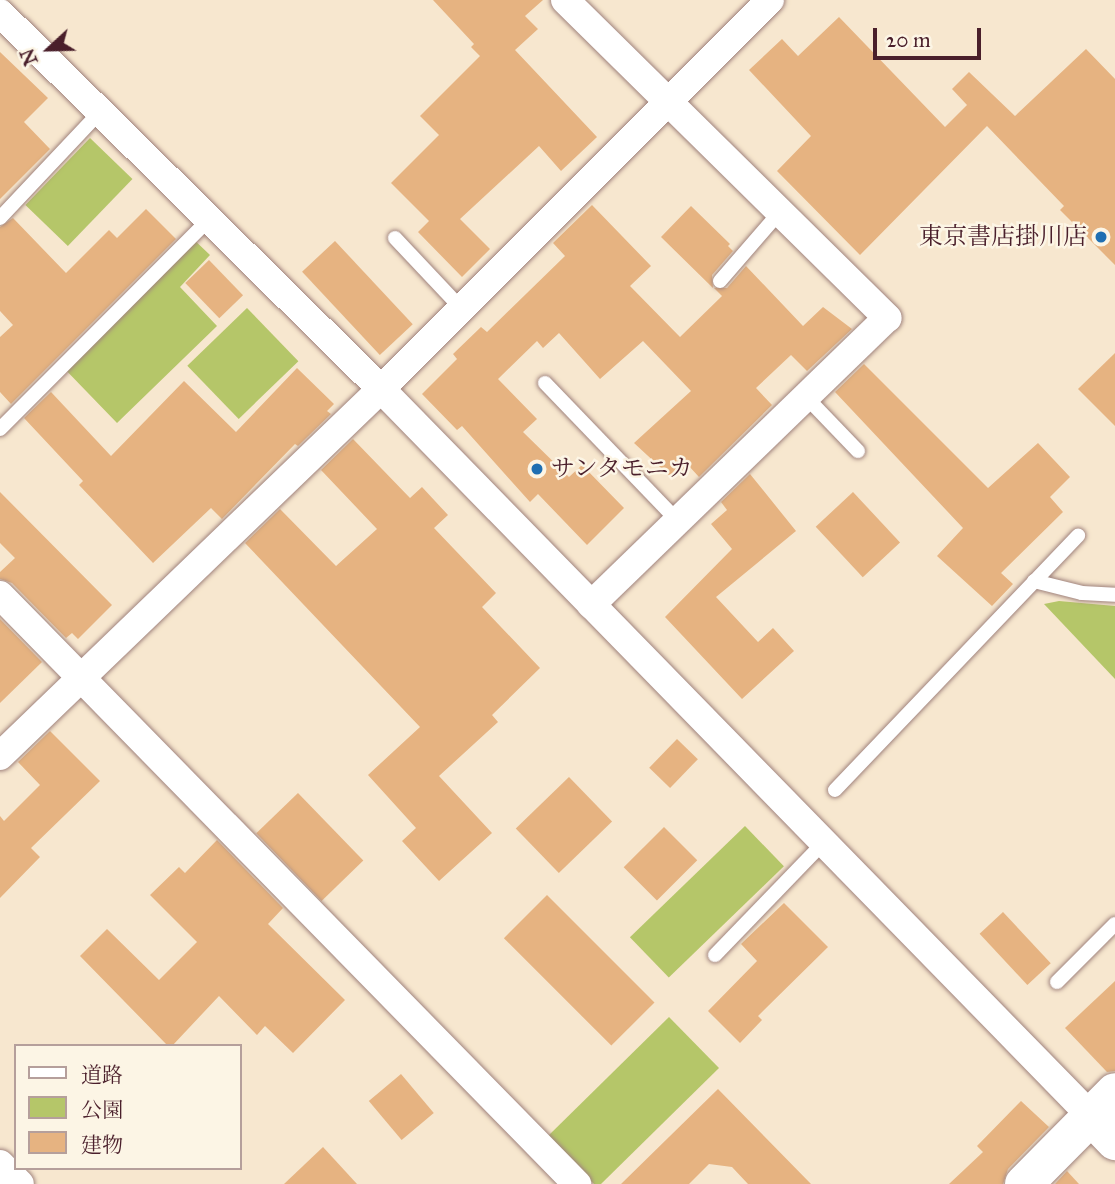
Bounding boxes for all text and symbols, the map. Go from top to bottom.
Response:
north arrow [14,14,84,84]
scale bar [877,14,986,58]
text: 20 m [886,27,931,53]
text: N [15,45,43,69]
place label: 東京書店掛川店 [919,223,1087,251]
marker: 東京書店掛川店 [1093,229,1109,245]
place label: サンタモニカ [551,455,695,483]
marker: サンタモニカ [529,461,545,477]
legend [14,1044,242,1170]
text: 道路 [81,1062,123,1088]
text: 公園 [81,1097,123,1123]
text: 建物 [81,1132,123,1158]

